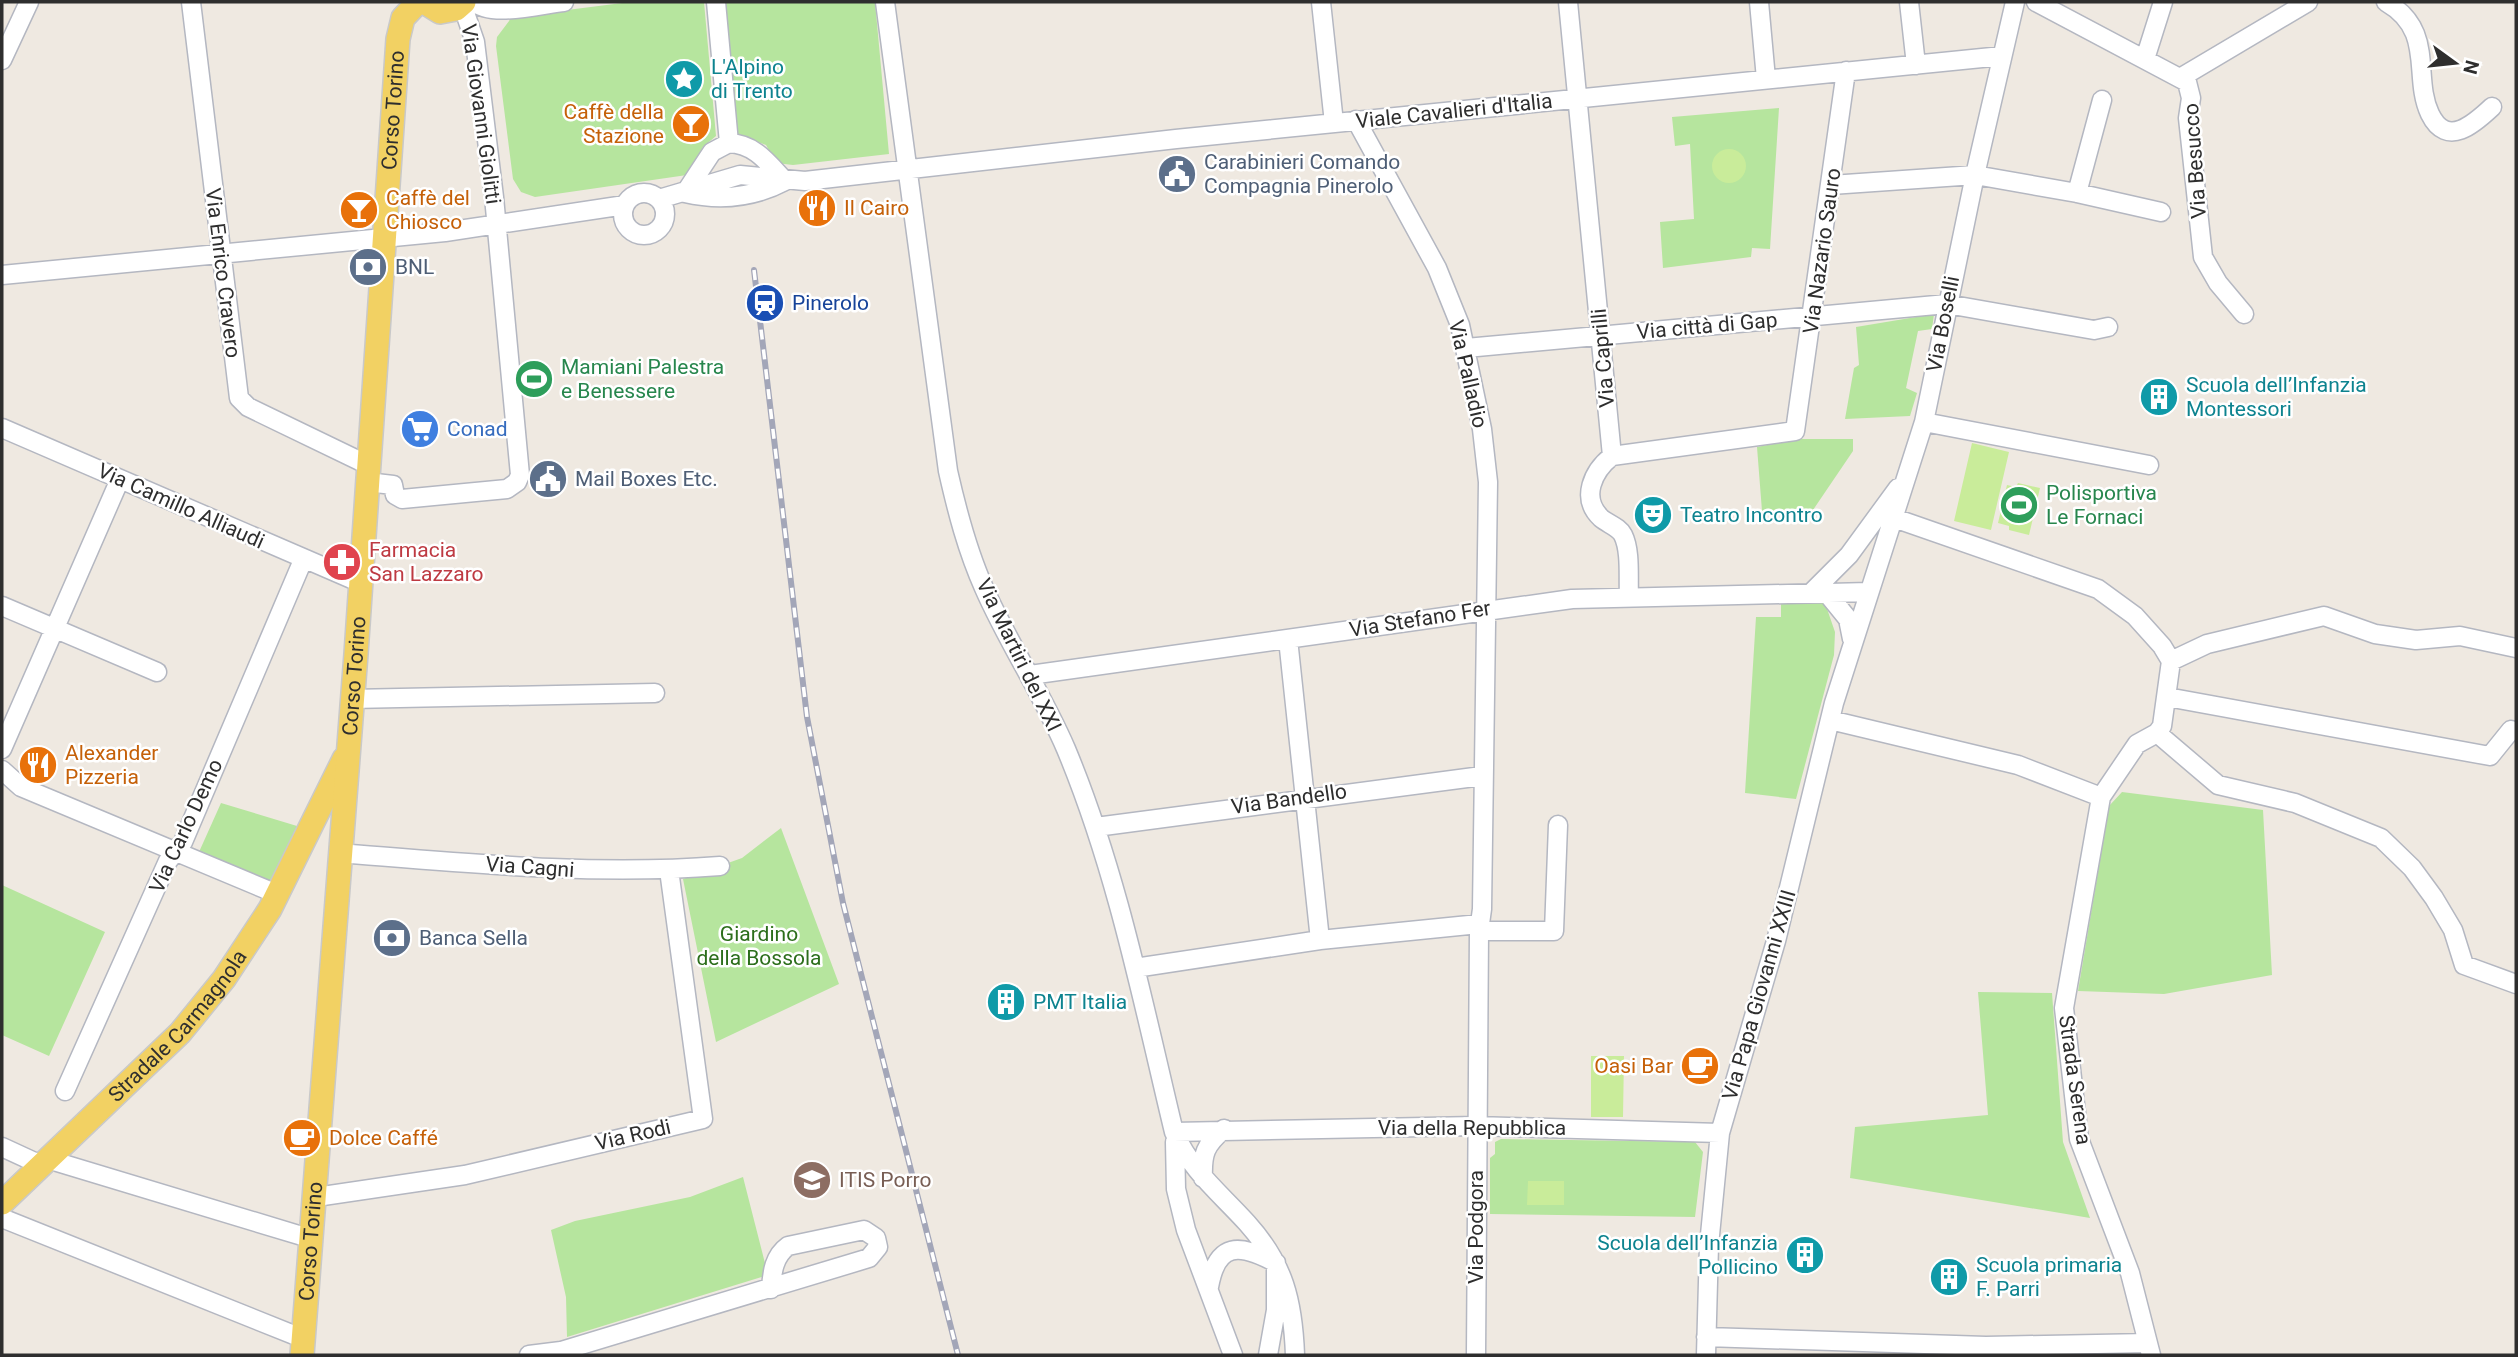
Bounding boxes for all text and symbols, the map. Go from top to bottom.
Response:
street label: Via Giovanni Giolitti [456,22,506,206]
north arrow [2420,28,2490,98]
street label: Corso Torino [377,50,409,171]
place label: L'Alpino di Trento [711,55,793,103]
place icon: L'Alpino di Trento [663,58,705,100]
text: N [2458,58,2484,77]
street label: Viale Cavalieri d'Italia [1354,89,1554,133]
place label: Caffè della Stazione [564,100,664,148]
street label: Via Besucco [2179,102,2211,220]
bar icon: Caffè della Stazione [670,103,712,145]
place label: Carabinieri Comando Compagnia Pinerolo [1204,150,1400,198]
public building icon: Carabinieri Comando Compagnia Pinerolo [1156,153,1198,195]
street label: Via Nazario Sauro [1798,167,1846,335]
place label: Caffè del Chiosco [386,186,470,234]
street label: Via Enrico Cravero [201,187,245,359]
restaurant icon: Il Cairo [796,187,838,229]
bar icon: Caffè del Chiosco [338,189,380,231]
place label: Il Cairo [844,196,909,220]
bank icon: BNL [347,246,389,288]
place label: BNL [395,255,434,279]
street label: Via Boselli [1922,274,1964,374]
station icon: Pinerolo [744,282,786,324]
place label: Pinerolo [792,291,869,315]
street label: Via Caprilli [1587,307,1619,409]
street label: Via città di Gap [1636,308,1778,344]
street label: Via Palladio [1444,318,1492,430]
place label: Mamiani Palestra e Benessere [561,355,724,403]
sports icon: Mamiani Palestra e Benessere [513,358,555,400]
place label: Scuola dell’Infanzia Montessori [2186,373,2367,421]
building icon: Scuola dell’Infanzia Montessori [2138,376,2180,418]
supermarket icon: Conad [399,408,441,450]
place label: Conad [447,417,508,441]
street label: Via Camillo Alliaudi [94,458,268,554]
public building icon: Mail Boxes Etc. [527,458,569,500]
place label: Mail Boxes Etc. [575,467,718,491]
place label: Polisportiva Le Fornaci [2046,481,2157,529]
sports icon: Polisportiva Le Fornaci [1998,484,2040,526]
theatre icon: Teatro Incontro [1632,494,1674,536]
place label: Teatro Incontro [1680,503,1823,527]
place label: Farmacia San Lazzaro [369,538,484,586]
pharmacy icon: Farmacia San Lazzaro [321,541,363,583]
street label: Via Martiri del XXI [972,575,1066,735]
street label: Via Stefano Fer [1348,596,1492,642]
street label: Corso Torino [338,615,371,737]
place label: Alexander Pizzeria [65,741,158,789]
restaurant icon: Alexander Pizzeria [17,744,59,786]
street label: Via Carlo Demo [145,755,228,897]
street label: Via Bandello [1230,779,1348,819]
street label: Via Cagni [485,852,575,882]
street label: Via Papa Giovanni XXIII [1717,887,1801,1103]
bank icon: Banca Sella [371,917,413,959]
park label: Giardino della Bossola [696,922,822,970]
place label: Banca Sella [419,926,528,950]
street label: Stradale Carmagnola [104,945,252,1107]
building icon: PMT Italia [985,981,1027,1023]
place label: PMT Italia [1033,990,1127,1014]
street label: Strada Serena [2054,1014,2096,1146]
cafe icon: Oasi Bar [1679,1045,1721,1087]
place label: Oasi Bar [1594,1054,1673,1078]
street label: Via Rodi [593,1115,673,1155]
street label: Via della Repubblica [1378,1116,1566,1140]
cafe icon: Dolce Caffé [281,1117,323,1159]
place label: Dolce Caffé [329,1126,438,1150]
school or university icon: ITIS Porro [791,1159,833,1201]
place label: ITIS Porro [839,1168,931,1192]
street label: Via Podgora [1464,1170,1488,1284]
street label: Corso Torino [294,1181,327,1302]
place label: Scuola dell’Infanzia Pollicino [1597,1231,1778,1279]
building icon: Scuola dell’Infanzia Pollicino [1784,1234,1826,1276]
place label: Scuola primaria F. Parri [1976,1253,2122,1301]
building icon: Scuola primaria F. Parri [1928,1256,1970,1298]

